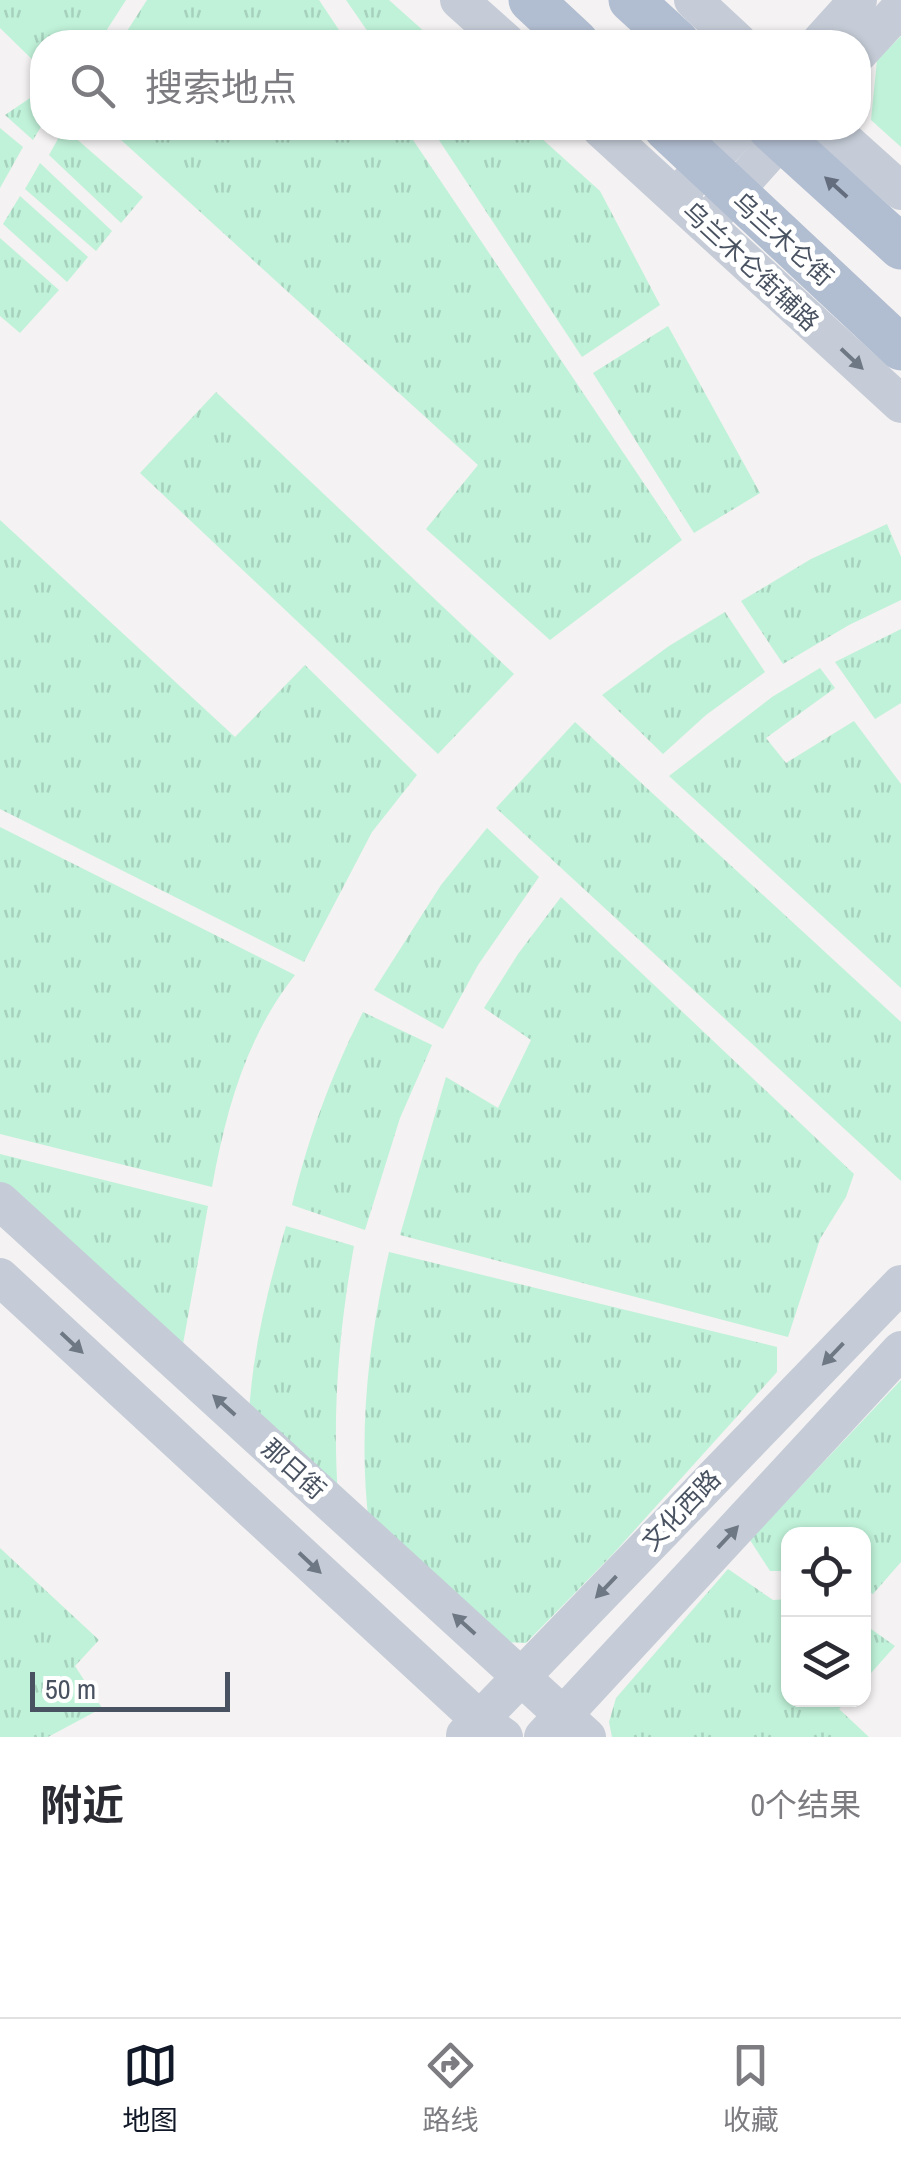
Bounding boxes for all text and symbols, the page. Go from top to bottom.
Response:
search box [30,30,871,140]
icon: search [65,58,120,113]
text: 搜索地点 [145,62,297,113]
one-way arrow [824,176,848,199]
street label: 乌兰木仑街 [725,185,841,293]
street label: 乌兰木仑街辅路 [675,194,827,338]
one-way arrow [840,347,864,370]
one-way arrow [59,1331,83,1354]
one-way arrow [822,1341,845,1365]
one-way arrow [212,1394,236,1417]
street label: 那日街 [255,1431,333,1507]
street label: 文化西路 [634,1462,728,1558]
one-way arrow [716,1525,739,1549]
map controls [781,1527,871,1707]
button: locate [781,1527,871,1617]
one-way arrow [298,1552,322,1575]
one-way arrow [595,1574,619,1598]
one-way arrow [452,1613,476,1636]
button: layers [781,1617,871,1707]
scale bar [30,1667,230,1712]
text: 50 m [45,1670,96,1708]
text: 附近 [40,1777,124,1833]
text: 0个结果 [750,1783,861,1826]
tab: 地图 [122,2038,178,2139]
tab: 路线 [422,2038,479,2139]
tab: 收藏 [723,2038,779,2139]

